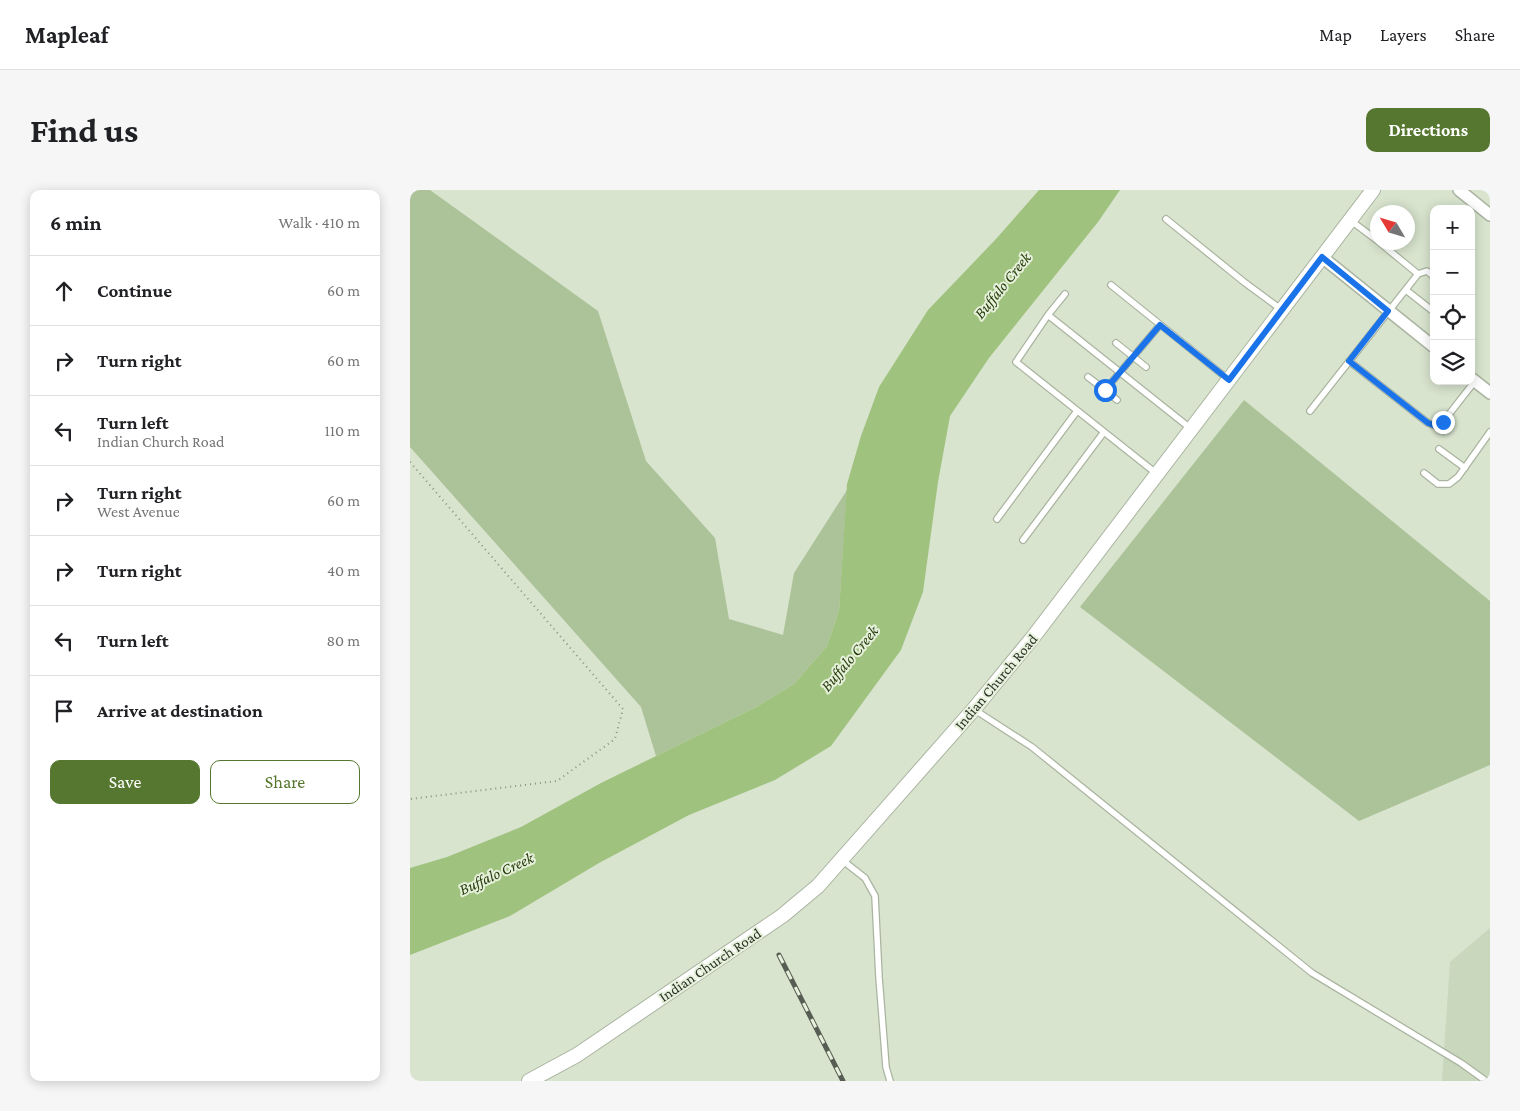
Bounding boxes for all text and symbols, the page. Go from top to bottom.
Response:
text: Mapleaf [25,21,108,48]
text: Map [1319,25,1352,45]
text: Layers [1380,25,1427,45]
text: Share [1455,25,1495,45]
button: Directions [1366,108,1490,152]
text: Find us [30,111,138,150]
north arrow [1370,205,1415,250]
map controls [1430,205,1475,385]
button: + [1430,205,1475,250]
text: 6 min [50,211,101,235]
text: Walk · 410 m [279,214,360,231]
water label: Buffalo Creek [971,248,1036,322]
button: − [1430,250,1475,295]
icon: ahead [50,277,78,305]
text: Continue [97,280,172,301]
text: 60 m [327,282,360,299]
button: locate [1430,295,1475,340]
button: layers [1430,340,1475,385]
icon: right [50,347,78,375]
text: Turn right [97,350,182,371]
text: 60 m [327,352,360,369]
route start [1094,379,1117,402]
route end [1432,411,1455,434]
text: Turn left [97,412,169,433]
icon: left [50,417,78,445]
text: 110 m [324,422,360,439]
text: Indian Church Road [97,433,225,450]
text: Turn right [97,482,182,503]
icon: right [50,487,78,515]
text: 60 m [327,492,360,509]
text: West Avenue [97,503,180,520]
icon: right [50,557,78,585]
text: Turn right [97,560,182,581]
text: 40 m [327,562,360,579]
water label: Buffalo Creek [817,621,883,695]
icon: left [50,627,78,655]
text: Turn left [97,630,169,651]
street label: Indian Church Road [951,631,1041,733]
text: 80 m [326,632,360,649]
icon: arrive [50,697,78,725]
text: Arrive at destination [97,700,263,721]
button: Save [50,760,200,804]
button: Share [210,760,360,804]
water label: Buffalo Creek [456,848,537,899]
street label: Indian Church Road [656,925,764,1005]

